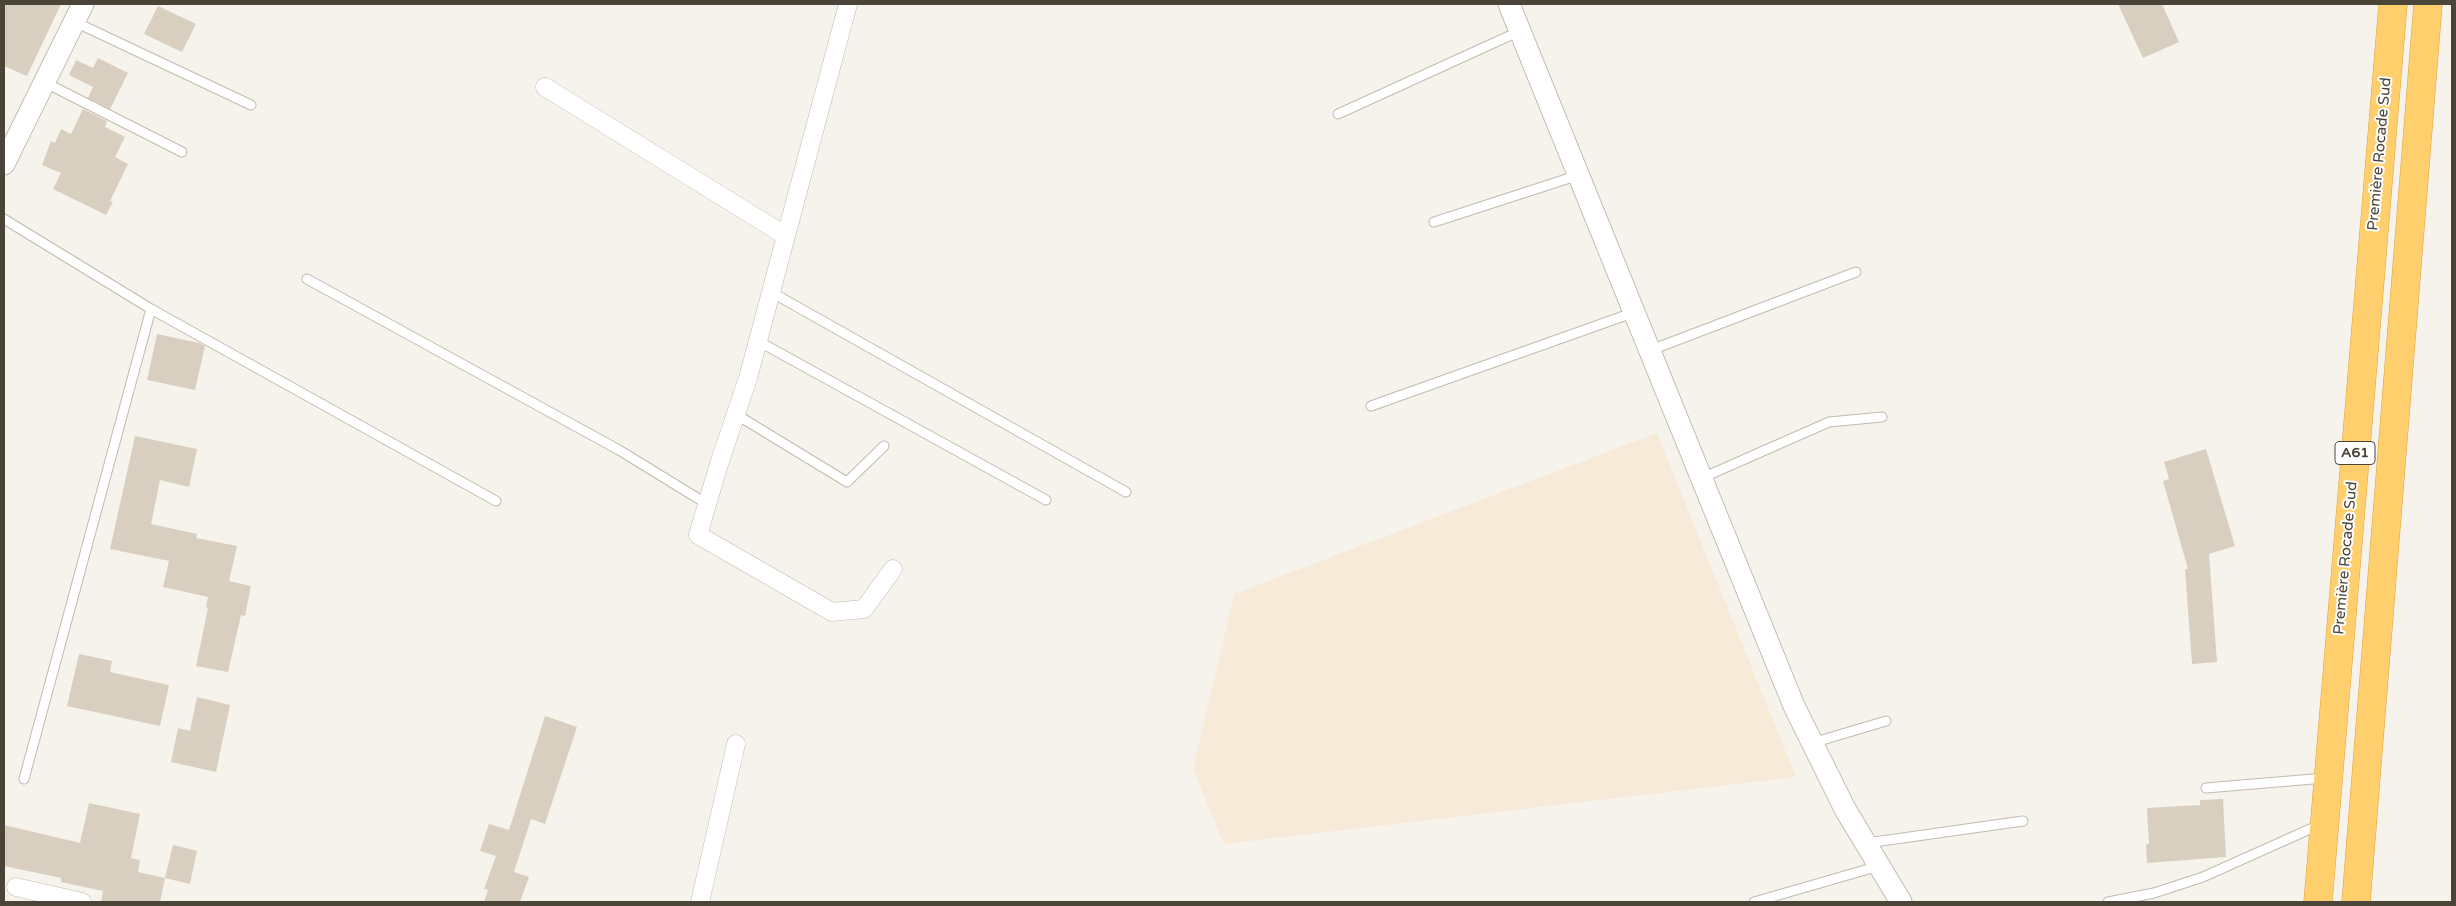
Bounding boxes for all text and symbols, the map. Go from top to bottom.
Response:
street label: Première Rocade Sud [2364,77,2396,231]
road number: A61 [2335,442,2375,464]
street label: Première Rocade Sud [2330,481,2362,635]

